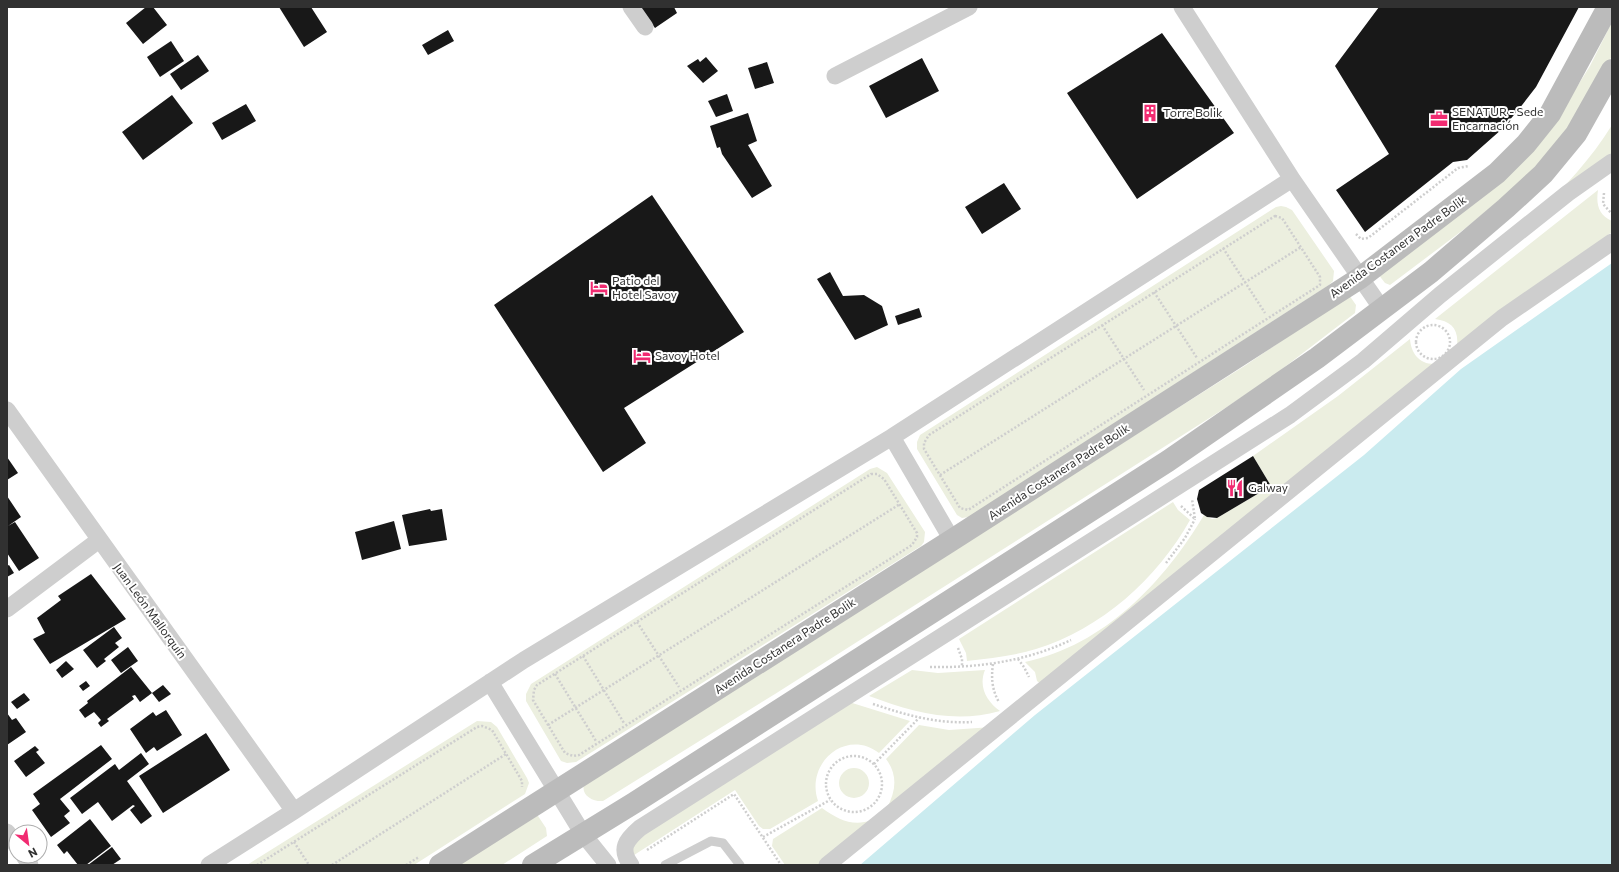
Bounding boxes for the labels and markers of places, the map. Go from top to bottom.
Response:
building icon: Torre Bolik [1140,103,1160,123]
place label: SENATUR - Sede Encarnación [1452,104,1543,132]
place label: Torre Bolik [1163,105,1223,119]
office icon: SENATUR - Sede Encarnación [1429,109,1449,129]
place label: Patio del Hotel Savoy [612,273,677,301]
hotel icon: Patio del Hotel Savoy [589,278,609,298]
hotel icon: Savoy Hotel [632,346,652,366]
place label: Savoy Hotel [655,348,720,362]
restaurant icon: Galway [1225,478,1245,498]
place label: Galway [1248,480,1288,494]

